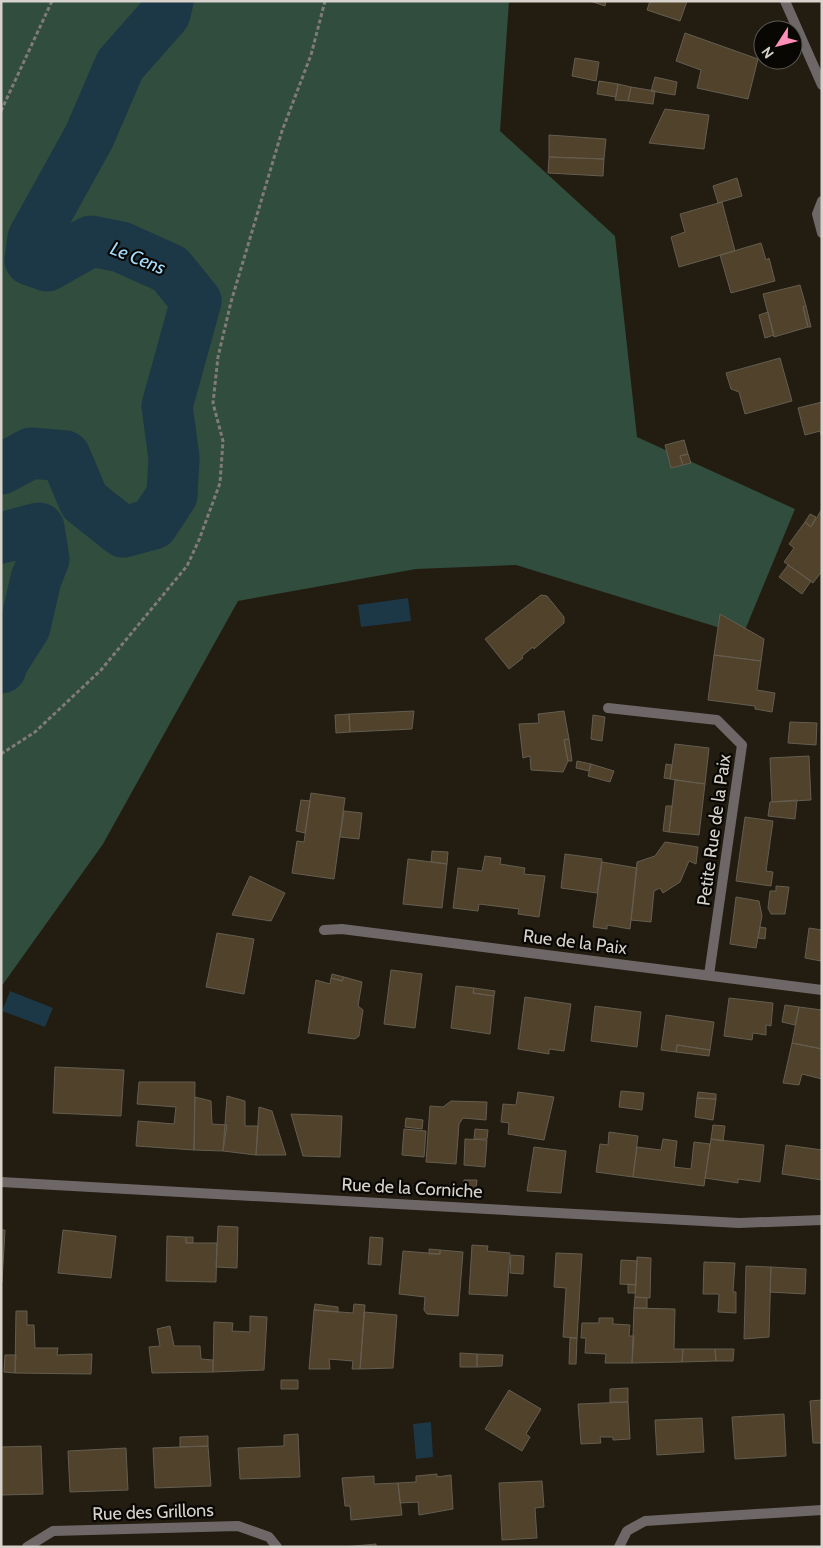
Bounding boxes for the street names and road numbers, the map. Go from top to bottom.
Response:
street label: Petite Rue de la Paix [692,752,736,907]
street label: Rue de la Paix [522,925,629,959]
street label: Rue de la Corniche [341,1173,483,1203]
street label: Rue des Grillons [92,1499,214,1525]

